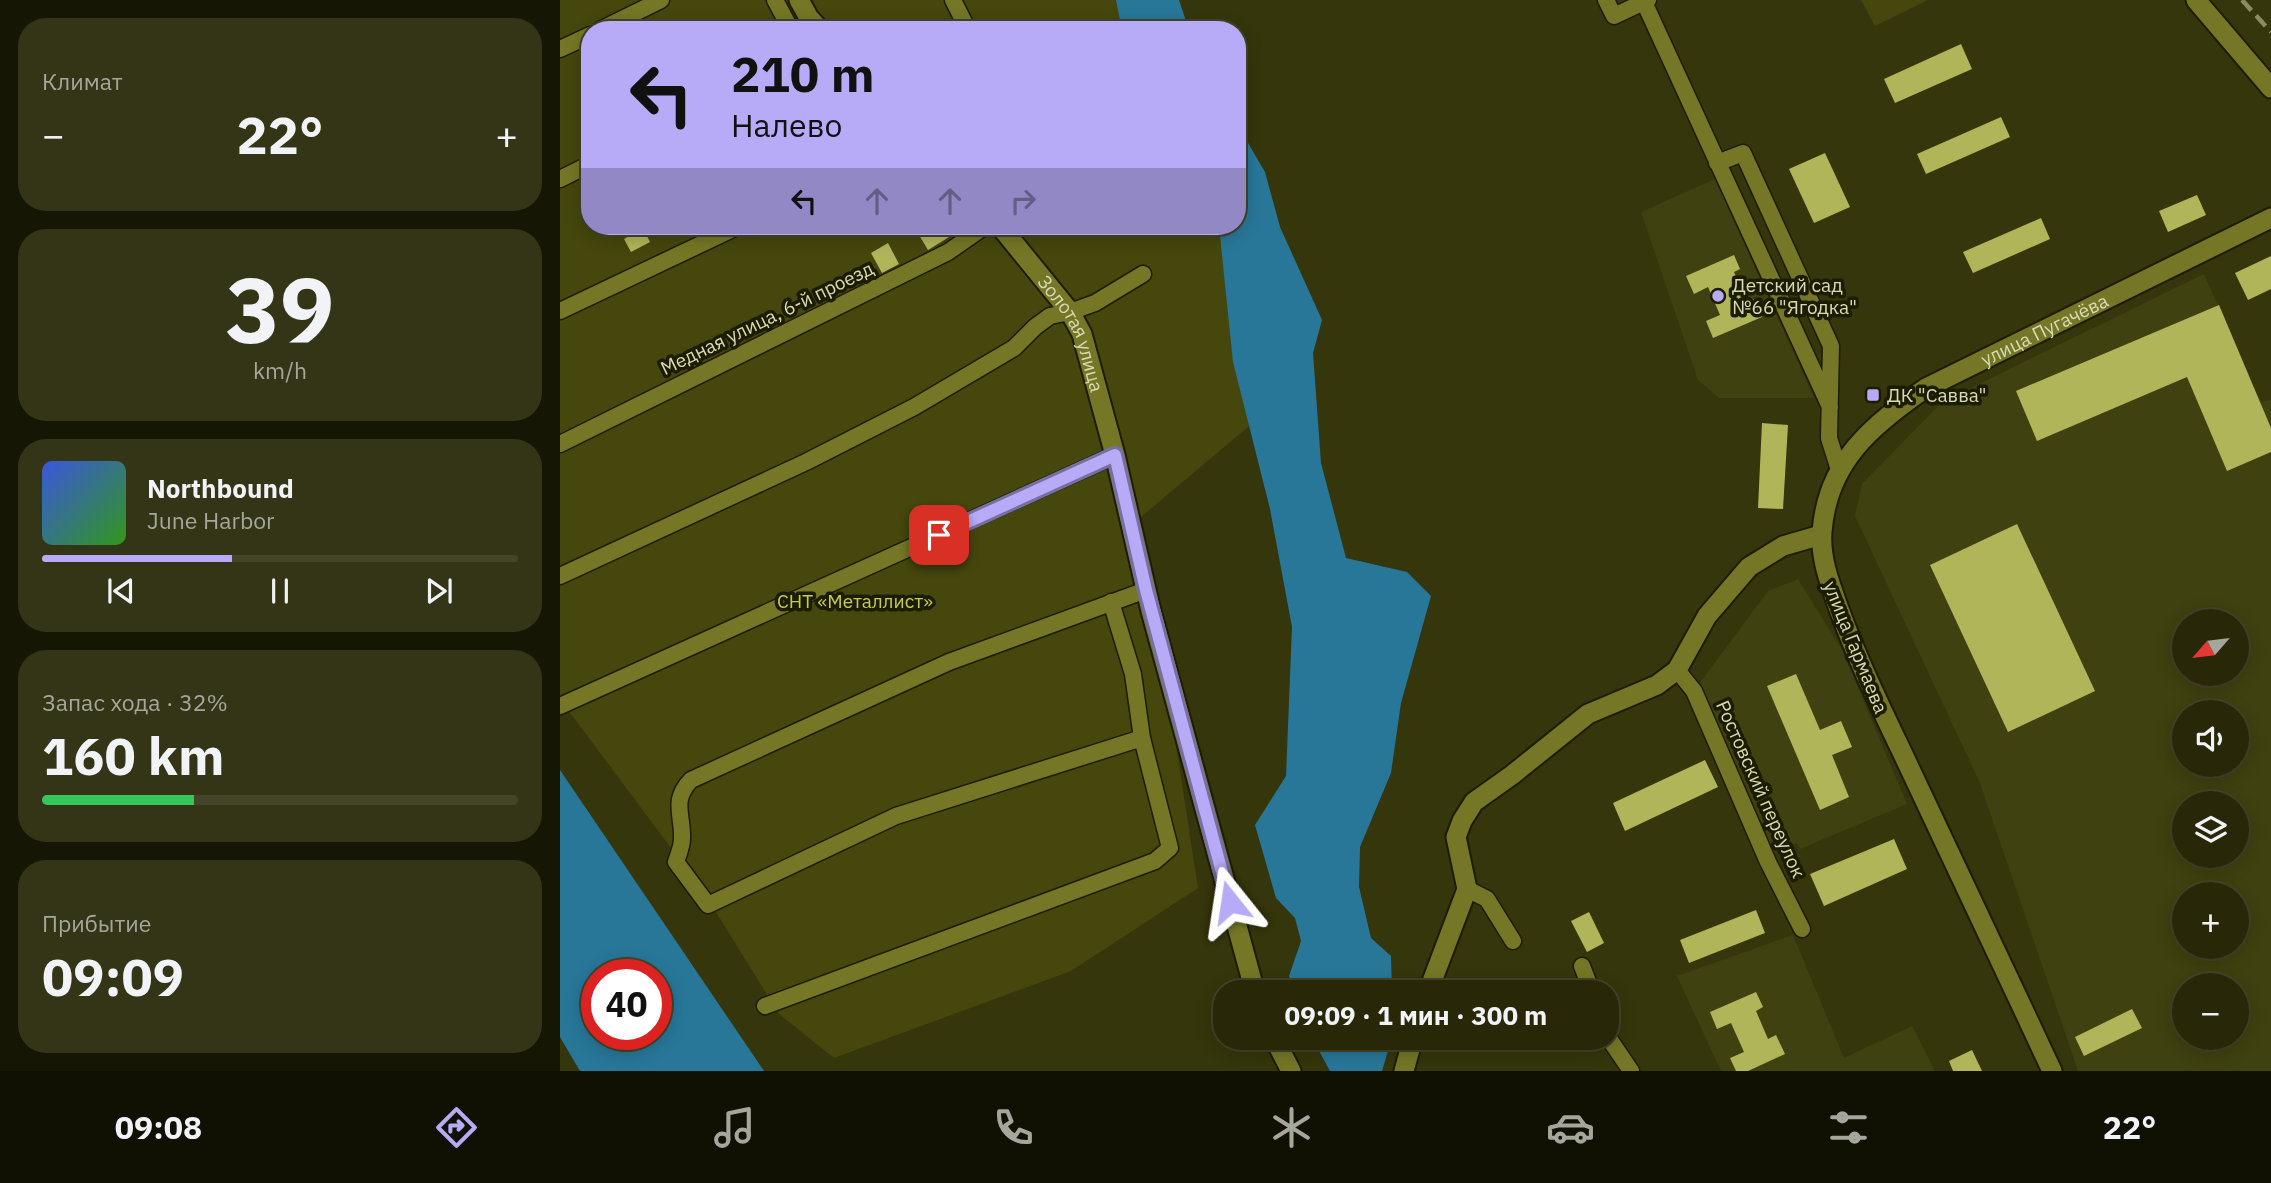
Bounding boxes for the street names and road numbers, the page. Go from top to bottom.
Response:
street label: Медная улица, 6-й проезд [657,256,877,380]
street label: Золотая улица [1033,270,1109,395]
street label: улица Пугачёва [1977,288,2112,371]
street label: улица Гармаева [1819,577,1893,717]
street label: Ростовский переулок [1711,696,1811,882]

